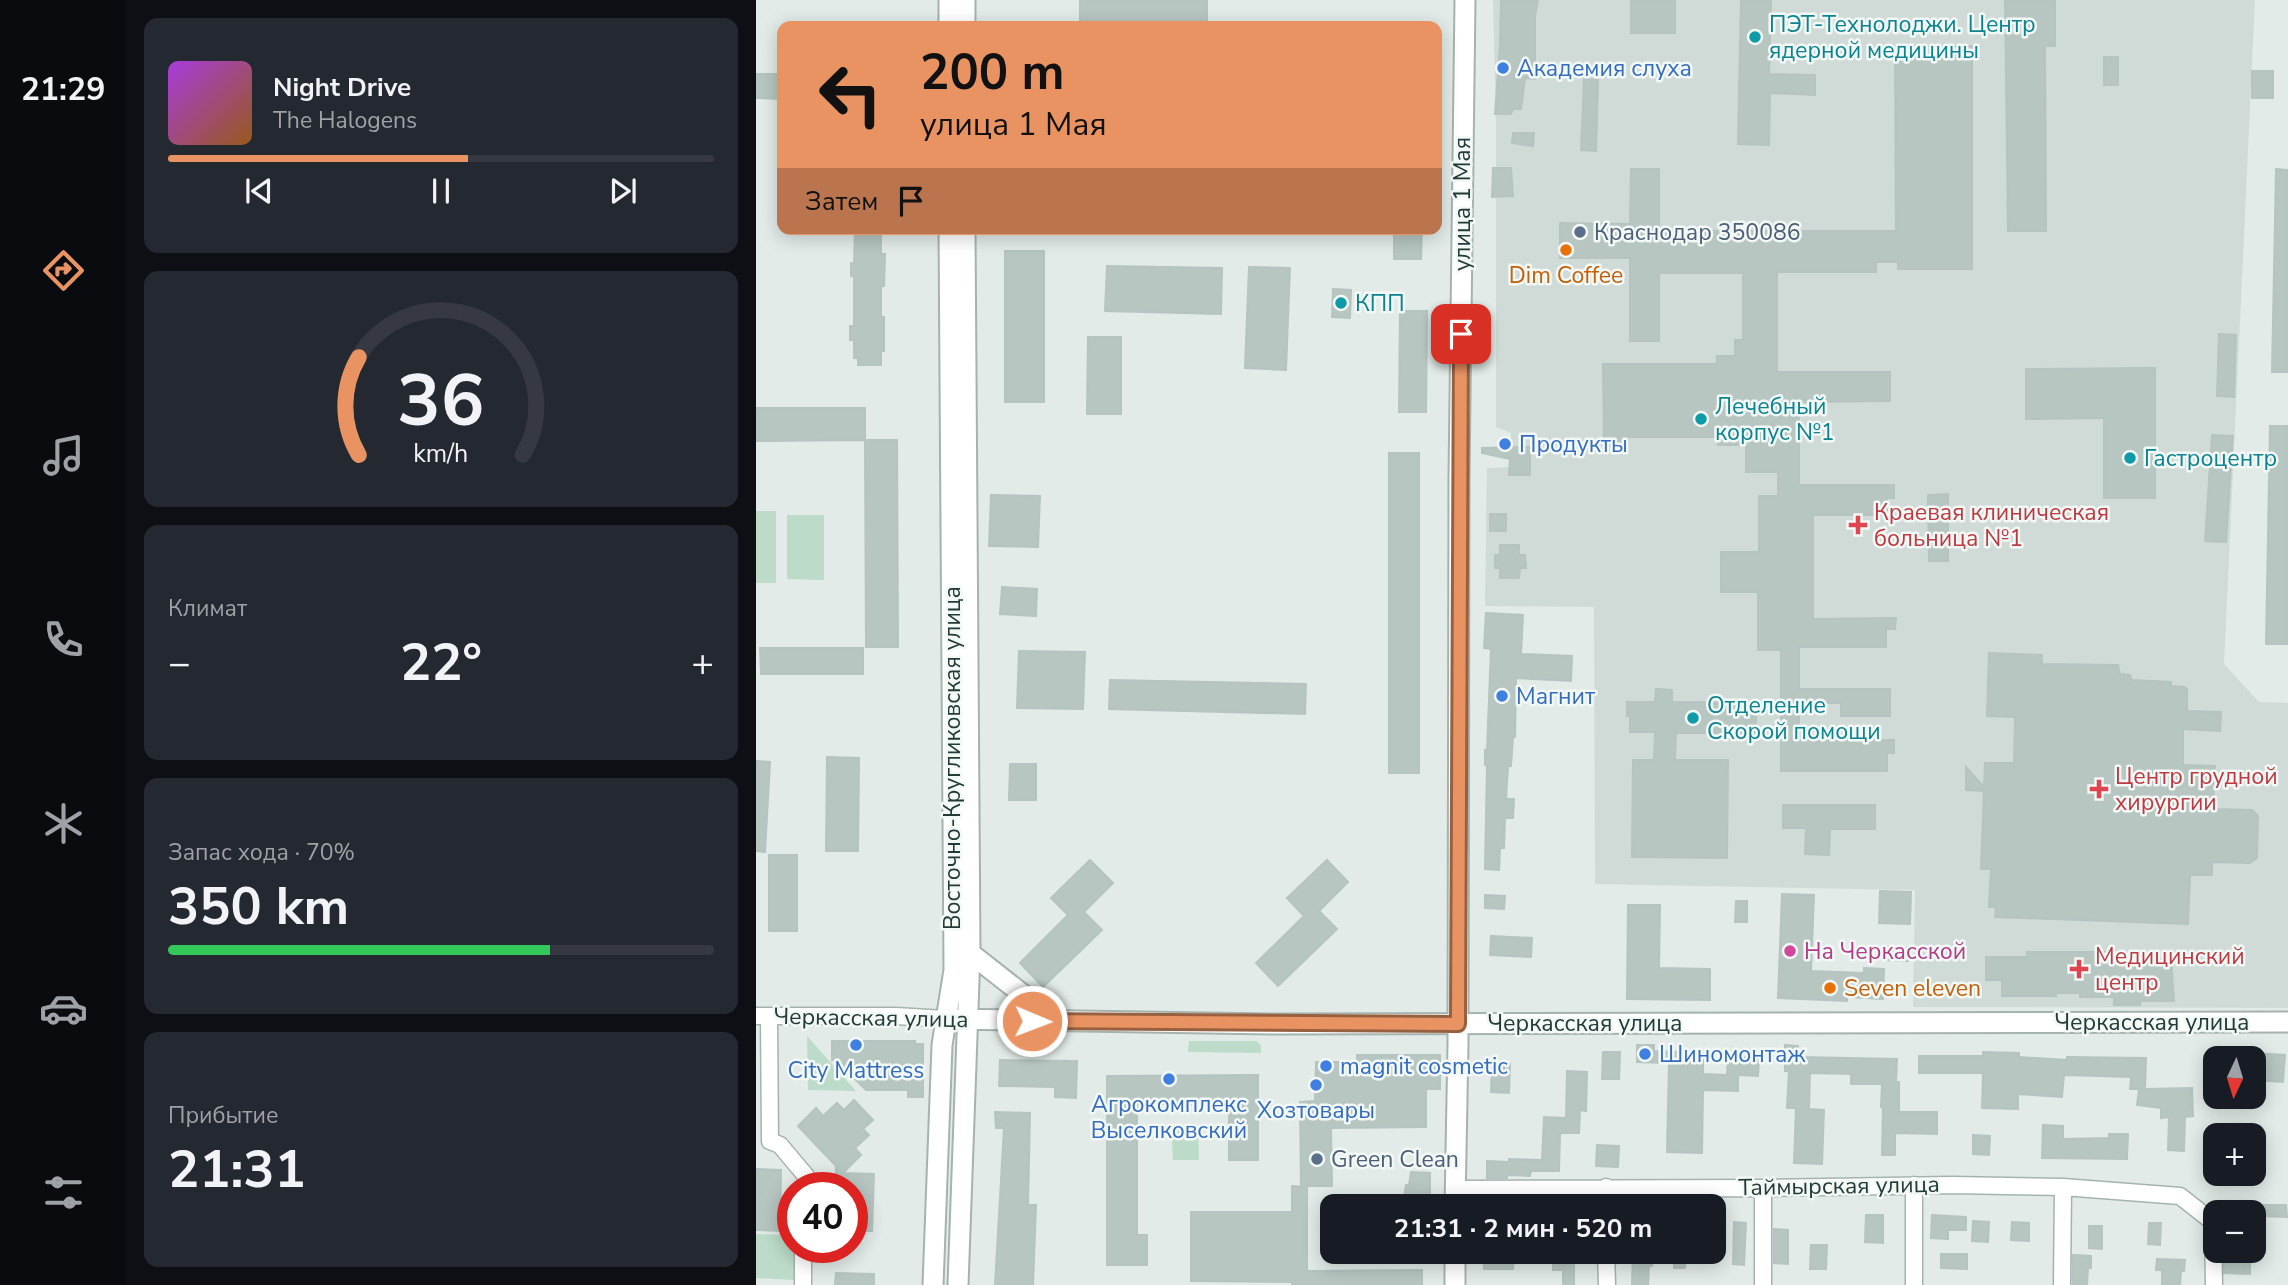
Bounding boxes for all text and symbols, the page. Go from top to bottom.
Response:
place label: ПЭТ-Технолоджи. Центр ядерной медицины [1769,9,2036,66]
marker: ПЭТ-Технолоджи. Центр ядерной медицины [1747,29,1763,45]
text: 200 m [920,39,1064,106]
icon: left [805,49,896,140]
place label: Академия слуха [1517,53,1692,84]
marker: Академия слуха [1495,60,1511,76]
text: 21:29 [21,68,105,111]
text: Night Drive [273,70,411,105]
text: улица 1 Мая [920,103,1107,146]
text: The Halogens [273,105,417,136]
street label: улица 1 Мая [1447,137,1478,271]
icon: previous [240,172,278,210]
icon: pause [422,172,460,210]
icon: next [604,172,642,210]
icon: arrive [892,182,930,220]
text: Затем [805,184,878,219]
place label: Краснодар 350086 [1594,217,1801,248]
marker: Краснодар 350086 [1572,224,1588,240]
marker: Dim Coffee [1558,242,1574,258]
icon: directions [39,246,88,295]
place label: Dim Coffee [1509,260,1623,291]
place label: КПП [1355,288,1405,319]
marker: КПП [1333,295,1349,311]
pin [1431,304,1491,364]
icon: arrive [1442,315,1480,353]
text: 36 [397,352,485,452]
place label: Лечебный корпус №1 [1715,391,1835,448]
marker: Лечебный корпус №1 [1693,411,1709,427]
place label: Продукты [1519,429,1628,460]
icon: music [39,431,88,480]
marker: Продукты [1497,436,1513,452]
text: km/h [413,437,469,471]
place label: Гастроцентр [2144,443,2277,474]
marker: Гастроцентр [2122,450,2138,466]
place label: Краевая клиническая больница №1 [1874,497,2109,554]
marker: Краевая клиническая больница №1 [1848,515,1868,535]
street label: Восточно-Кругликовская улица [937,586,968,930]
text: Климат [168,593,247,624]
icon: phone [39,615,88,664]
text: 22° [400,627,482,698]
text: − [168,638,191,689]
text: + [691,638,714,689]
place label: Магнит [1516,681,1596,712]
marker: Магнит [1494,688,1510,704]
place label: Отделение Скорой помощи [1707,690,1881,747]
marker: Отделение Скорой помощи [1685,710,1701,726]
place label: Центр грудной хирургии [2115,761,2278,818]
marker: Центр грудной хирургии [2089,779,2109,799]
icon: climate [39,799,88,848]
text: Запас хода · 70% [168,837,355,868]
text: 350 km [168,871,349,942]
place label: На Черкасской [1804,936,1966,967]
place label: Медицинский центр [2095,941,2245,998]
marker: На Черкасской [1782,943,1798,959]
marker: Медицинский центр [2069,959,2089,979]
place label: Seven eleven [1844,973,1981,1004]
marker: Seven eleven [1822,980,1838,996]
icon: car [39,984,88,1033]
position arrow [995,984,1069,1058]
street label: Черкасская улица [773,1001,969,1035]
street label: Черкасская улица [2055,1007,2249,1038]
street label: Черкасская улица [1488,1008,1682,1039]
marker: City Mattress [848,1037,864,1053]
place label: Шиномонтаж [1659,1039,1806,1070]
marker: Шиномонтаж [1637,1046,1653,1062]
north arrow [2203,1046,2266,1110]
map controls [2203,1046,2266,1263]
place label: magnit cosmetic [1340,1051,1508,1082]
place label: City Mattress [788,1055,924,1086]
marker: magnit cosmetic [1318,1058,1334,1074]
marker: Агрокомплекс Выселковский [1161,1071,1177,1087]
marker: Хозтовары [1308,1077,1324,1093]
place label: Агрокомплекс Выселковский [1091,1089,1247,1146]
place label: Хозтовары [1257,1095,1375,1126]
text: Прибытие [168,1100,278,1131]
button: + [2203,1123,2266,1186]
text: 21:31 [168,1134,306,1205]
place label: Green Clean [1331,1144,1459,1175]
marker: Green Clean [1309,1151,1325,1167]
icon: filters [39,1168,88,1217]
street label: Таймырская улица [1738,1169,1940,1203]
speed limit sign: 40 [777,1172,868,1263]
button: − [2203,1200,2266,1263]
text: 21:31 · 2 мин · 520 m [1394,1211,1652,1246]

